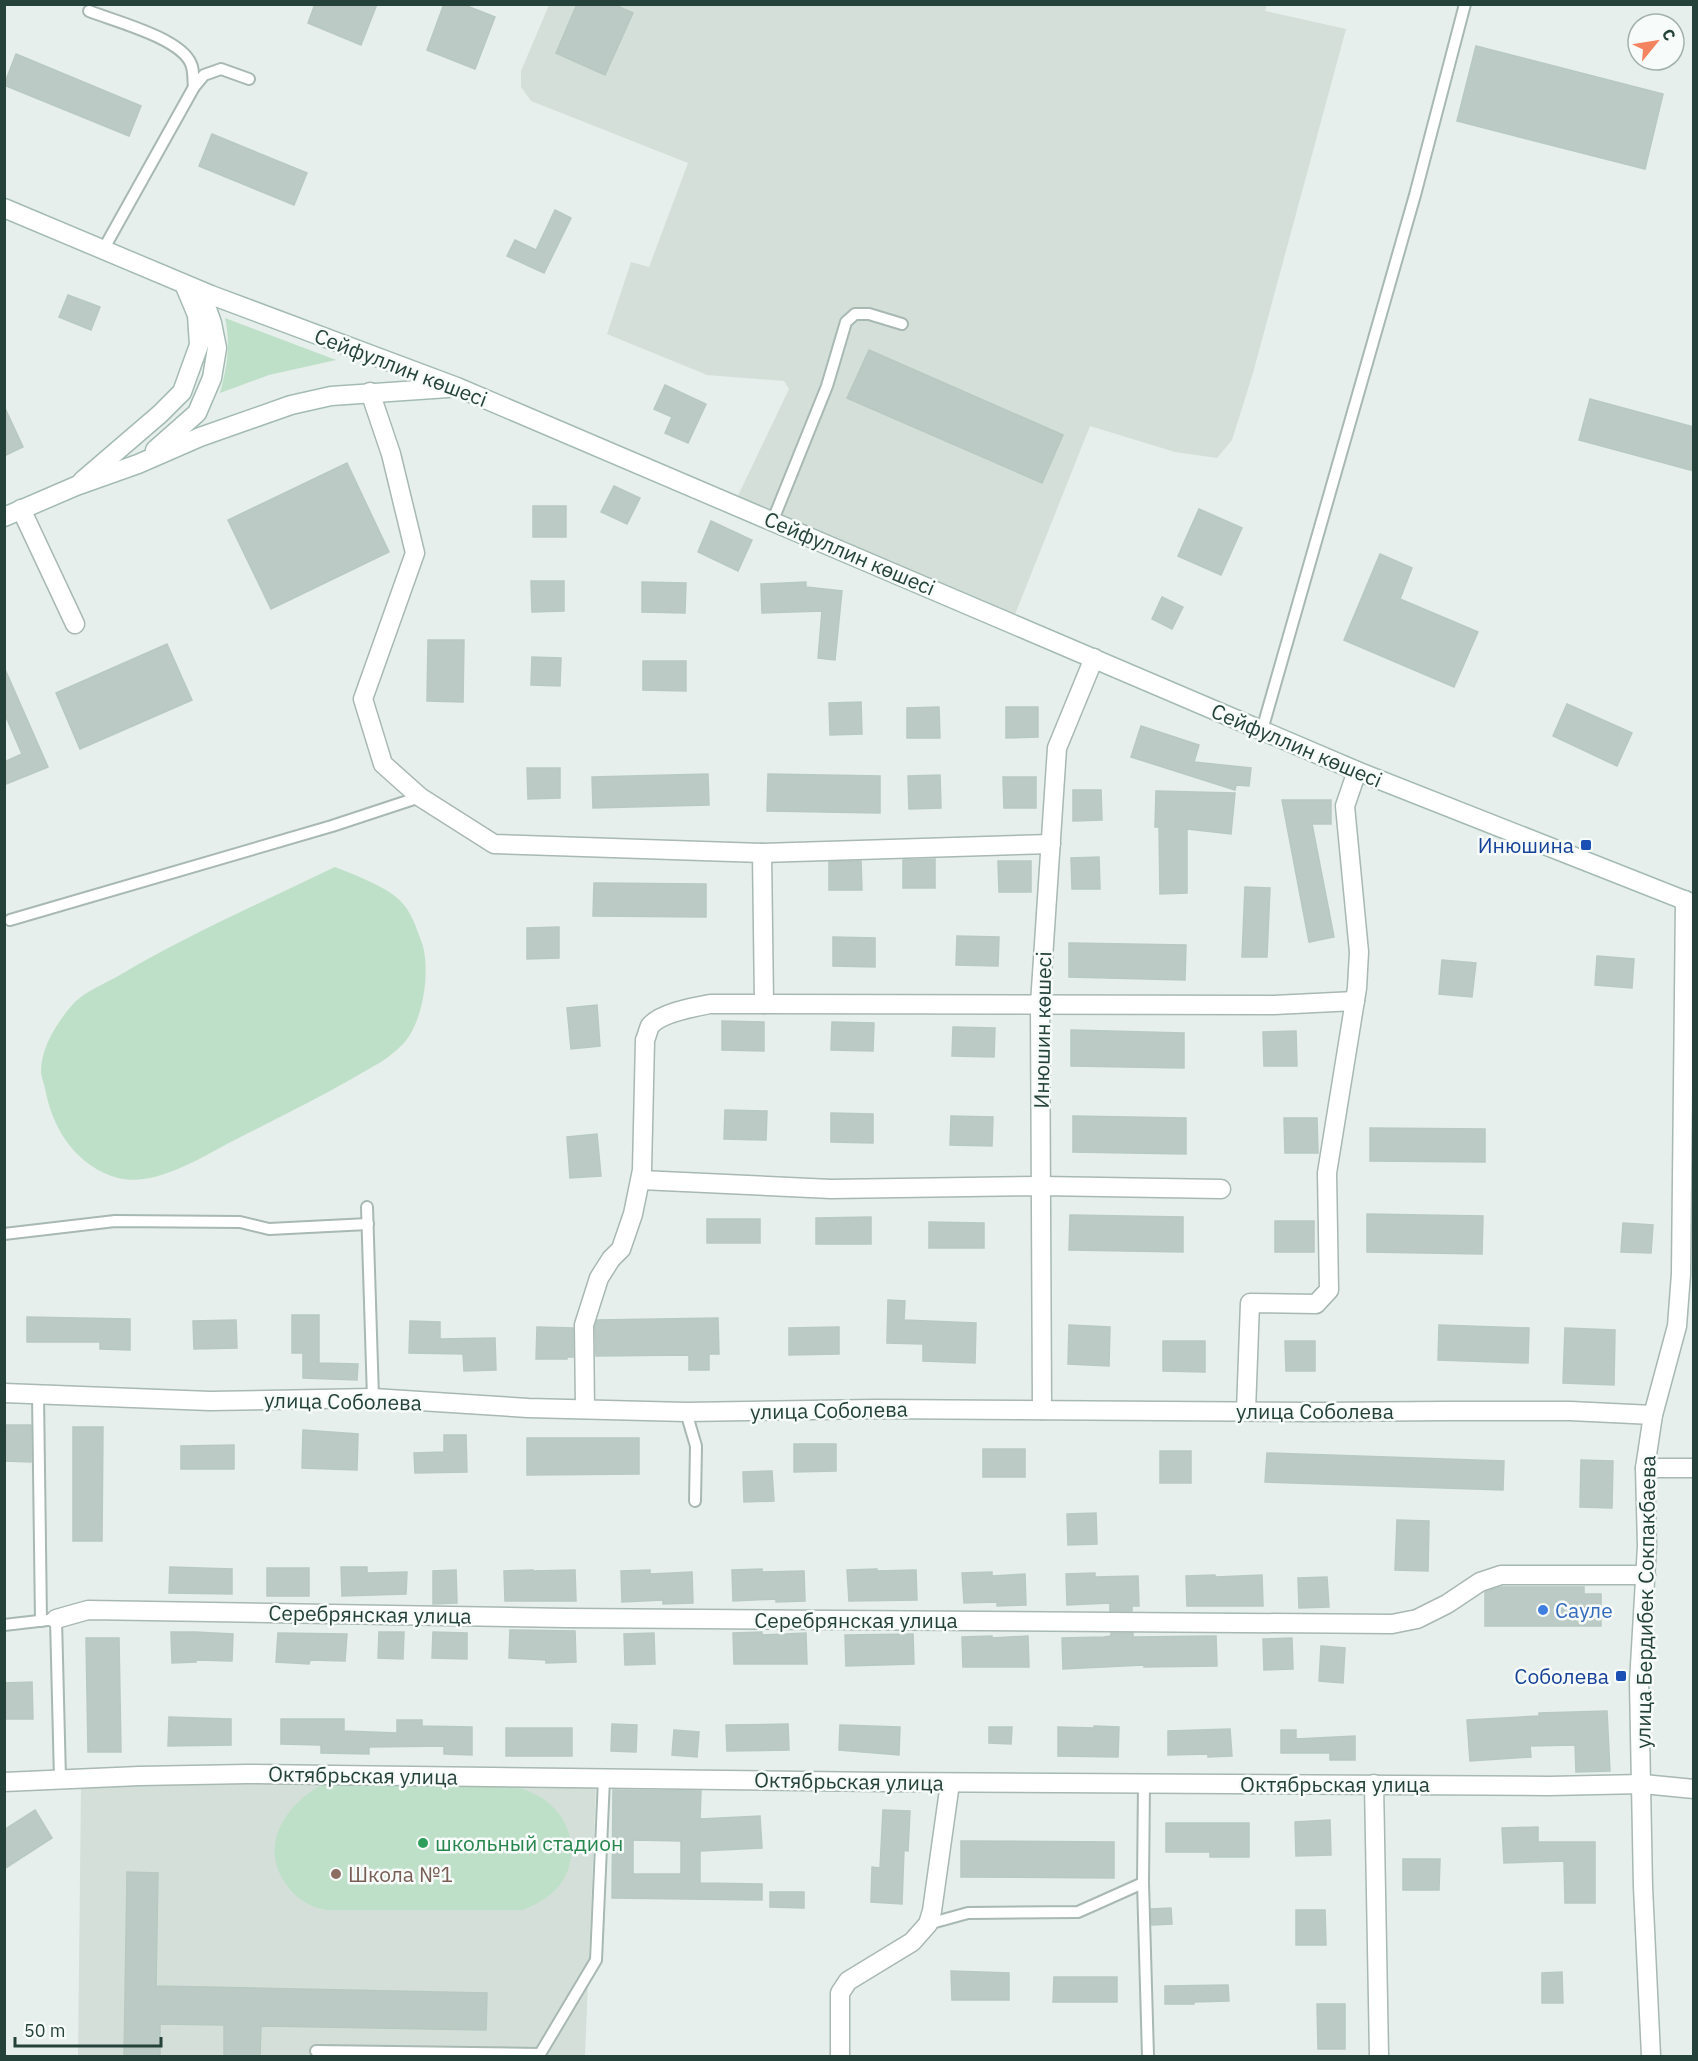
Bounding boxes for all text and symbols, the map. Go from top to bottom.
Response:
north arrow [1626,12,1686,72]
text: С [1658,25,1680,44]
street label: Сейфуллин көшесі [310,321,492,413]
street label: Сейфуллин көшесі [760,504,940,602]
street label: Сейфуллин көшесі [1207,696,1387,794]
place label: Инюшина [1478,831,1574,859]
marker: Инюшина [1579,838,1593,852]
street label: Инюшин көшесі [1027,951,1057,1109]
street label: улица Соболева [264,1386,422,1416]
street label: улица Соболева [750,1395,908,1425]
street label: улица Соболева [1236,1397,1394,1425]
street label: улица Бердибек Сокпакбаева [1628,1455,1662,1749]
place label: Сауле [1555,1596,1613,1624]
street label: Серебрянская улица [268,1598,472,1630]
marker: Сауле [1536,1603,1550,1617]
street label: Серебрянская улица [754,1606,958,1634]
place label: Соболева [1514,1662,1609,1690]
marker: Соболева [1614,1669,1628,1683]
street label: Октябрьская улица [268,1759,458,1791]
street label: Октябрьская улица [754,1765,944,1797]
street label: Октябрьская улица [1240,1770,1430,1798]
place label: школьный стадион [435,1829,623,1857]
marker: школьный стадион [416,1836,430,1850]
place label: Школа №1 [348,1860,453,1888]
marker: Школа №1 [329,1867,343,1881]
scale bar [15,2010,160,2048]
text: 50 m [24,2019,66,2042]

